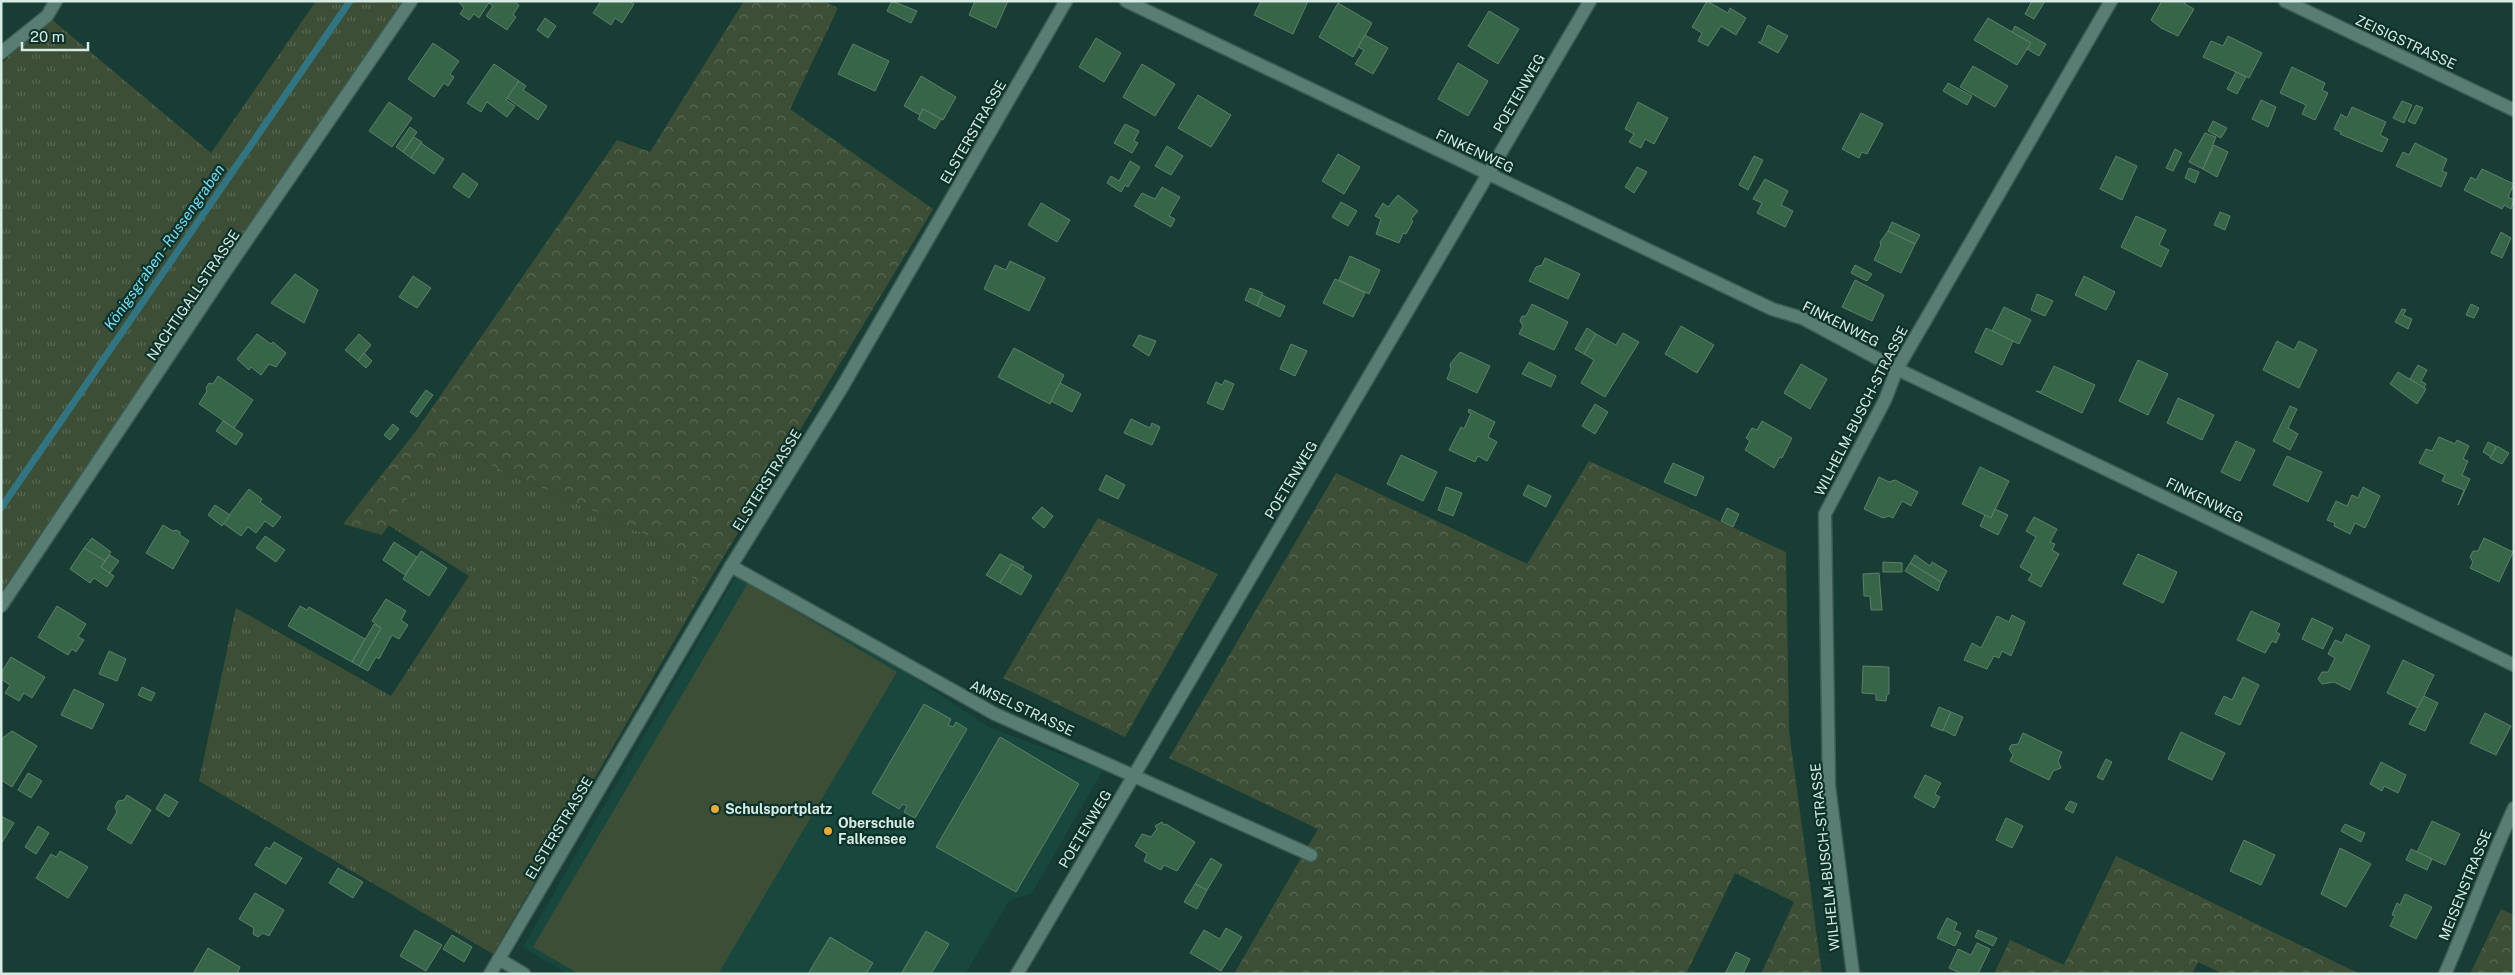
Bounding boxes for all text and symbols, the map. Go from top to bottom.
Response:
street label: ZEISIGSTRASSE [2353,12,2459,72]
scale bar [22,20,89,52]
text: 20 m [30,28,65,45]
street label: POETENWEG [1490,51,1548,135]
street label: ELSTERSTRASSE [937,77,1009,187]
street label: FINKENWEG [1434,126,1516,176]
water label: Königsgraben - Russengraben [100,161,228,333]
street label: NACHTIGALLSTRASSE [143,227,243,363]
street label: FINKENWEG [1800,298,1882,350]
street label: WILHELM-BUSCH-STRASSE [1811,323,1911,499]
street label: ELSTERSTRASSE [729,426,805,534]
street label: POETENWEG [1261,438,1321,522]
street label: FINKENWEG [2164,474,2246,526]
street label: AMSELSTRASSE [967,677,1077,739]
street label: WILHELM-BUSCH-STRASSE [1807,762,1843,952]
street label: ELSTERSTRASSE [522,774,596,882]
street label: POETENWEG [1055,787,1115,871]
place label: Schulsportplatz [725,801,832,817]
marker: Schulsportplatz [709,803,721,815]
place label: Oberschule Falkensee [838,815,915,847]
marker: Oberschule Falkensee [822,825,834,837]
street label: MEISENSTRASSE [2435,827,2495,943]

